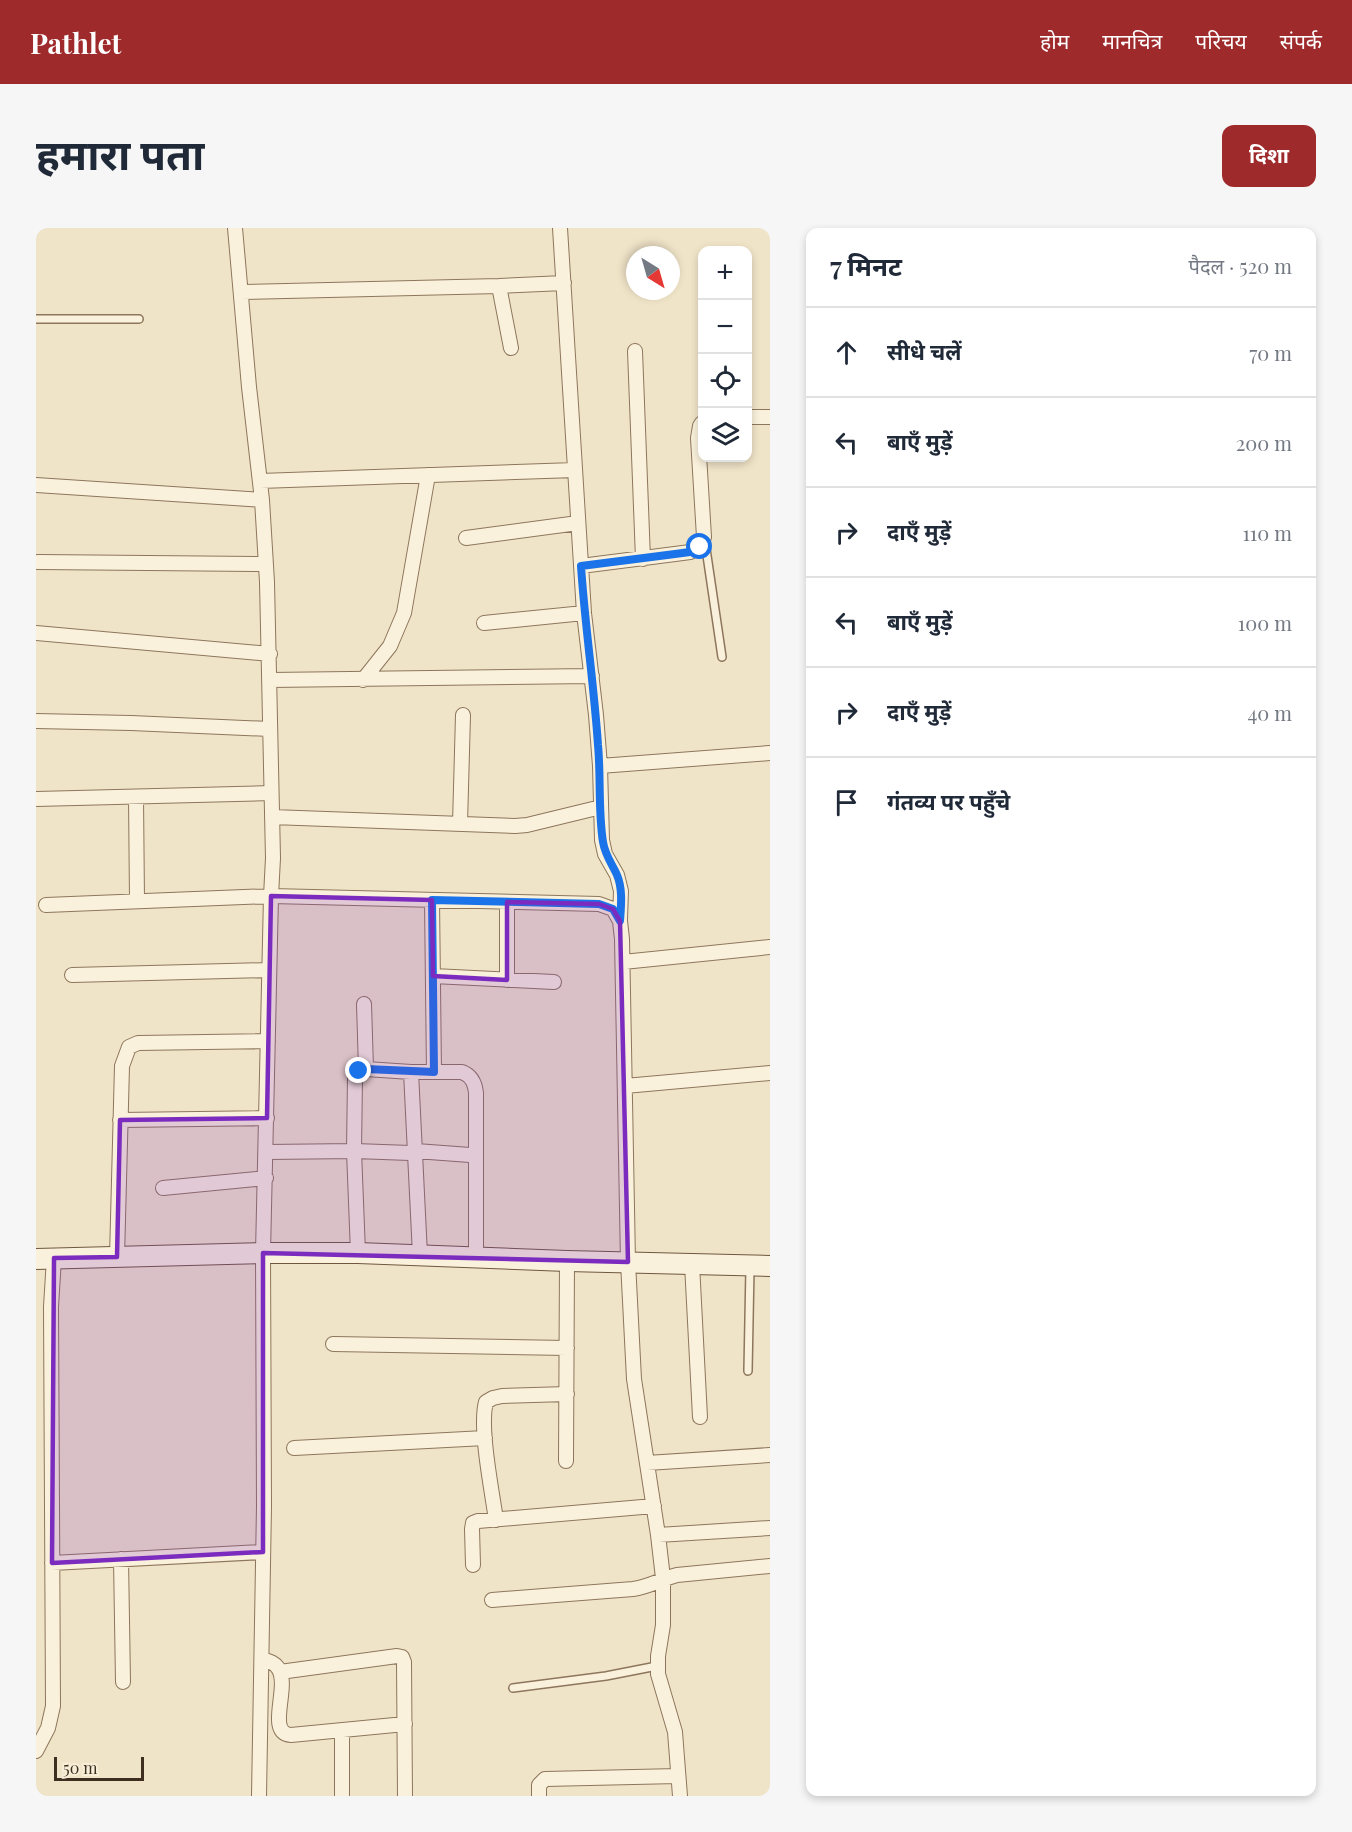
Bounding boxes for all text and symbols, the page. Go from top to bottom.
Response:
text: Pathlet [30,24,121,61]
text: होम [1040,26,1069,54]
text: मानचित्र [1102,26,1162,54]
text: परिचय [1195,26,1247,54]
text: संपर्क [1280,26,1322,54]
text: हमारा पता [36,125,204,181]
button: दिशा [1222,125,1316,187]
north arrow [626,246,680,300]
map controls [698,246,752,462]
button: + [698,246,752,300]
text: 7 मिनट [830,248,902,283]
text: पैदल · 520 m [1189,252,1292,279]
button: − [698,300,752,354]
icon: ahead [830,336,863,369]
text: सीधे चलें [887,336,961,366]
text: 70 m [1249,339,1292,366]
button: locate [698,354,752,408]
button: layers [698,408,752,462]
icon: left [830,426,863,459]
text: बाएँ मुड़ें [887,426,952,456]
text: 200 m [1236,429,1292,456]
icon: right [830,516,863,549]
text: दाएँ मुड़ें [887,516,951,546]
text: 110 m [1242,519,1292,546]
route start [686,533,712,559]
icon: left [830,606,863,639]
text: बाएँ मुड़ें [887,606,952,636]
text: 100 m [1238,609,1292,636]
icon: right [830,696,863,729]
text: दाएँ मुड़ें [887,696,951,726]
text: 40 m [1247,699,1292,726]
icon: arrive [830,786,863,819]
text: गंतव्य पर पहुँचे [887,786,1010,816]
route end [345,1057,371,1083]
scale bar [54,1754,144,1782]
text: 50 m [63,1757,97,1778]

